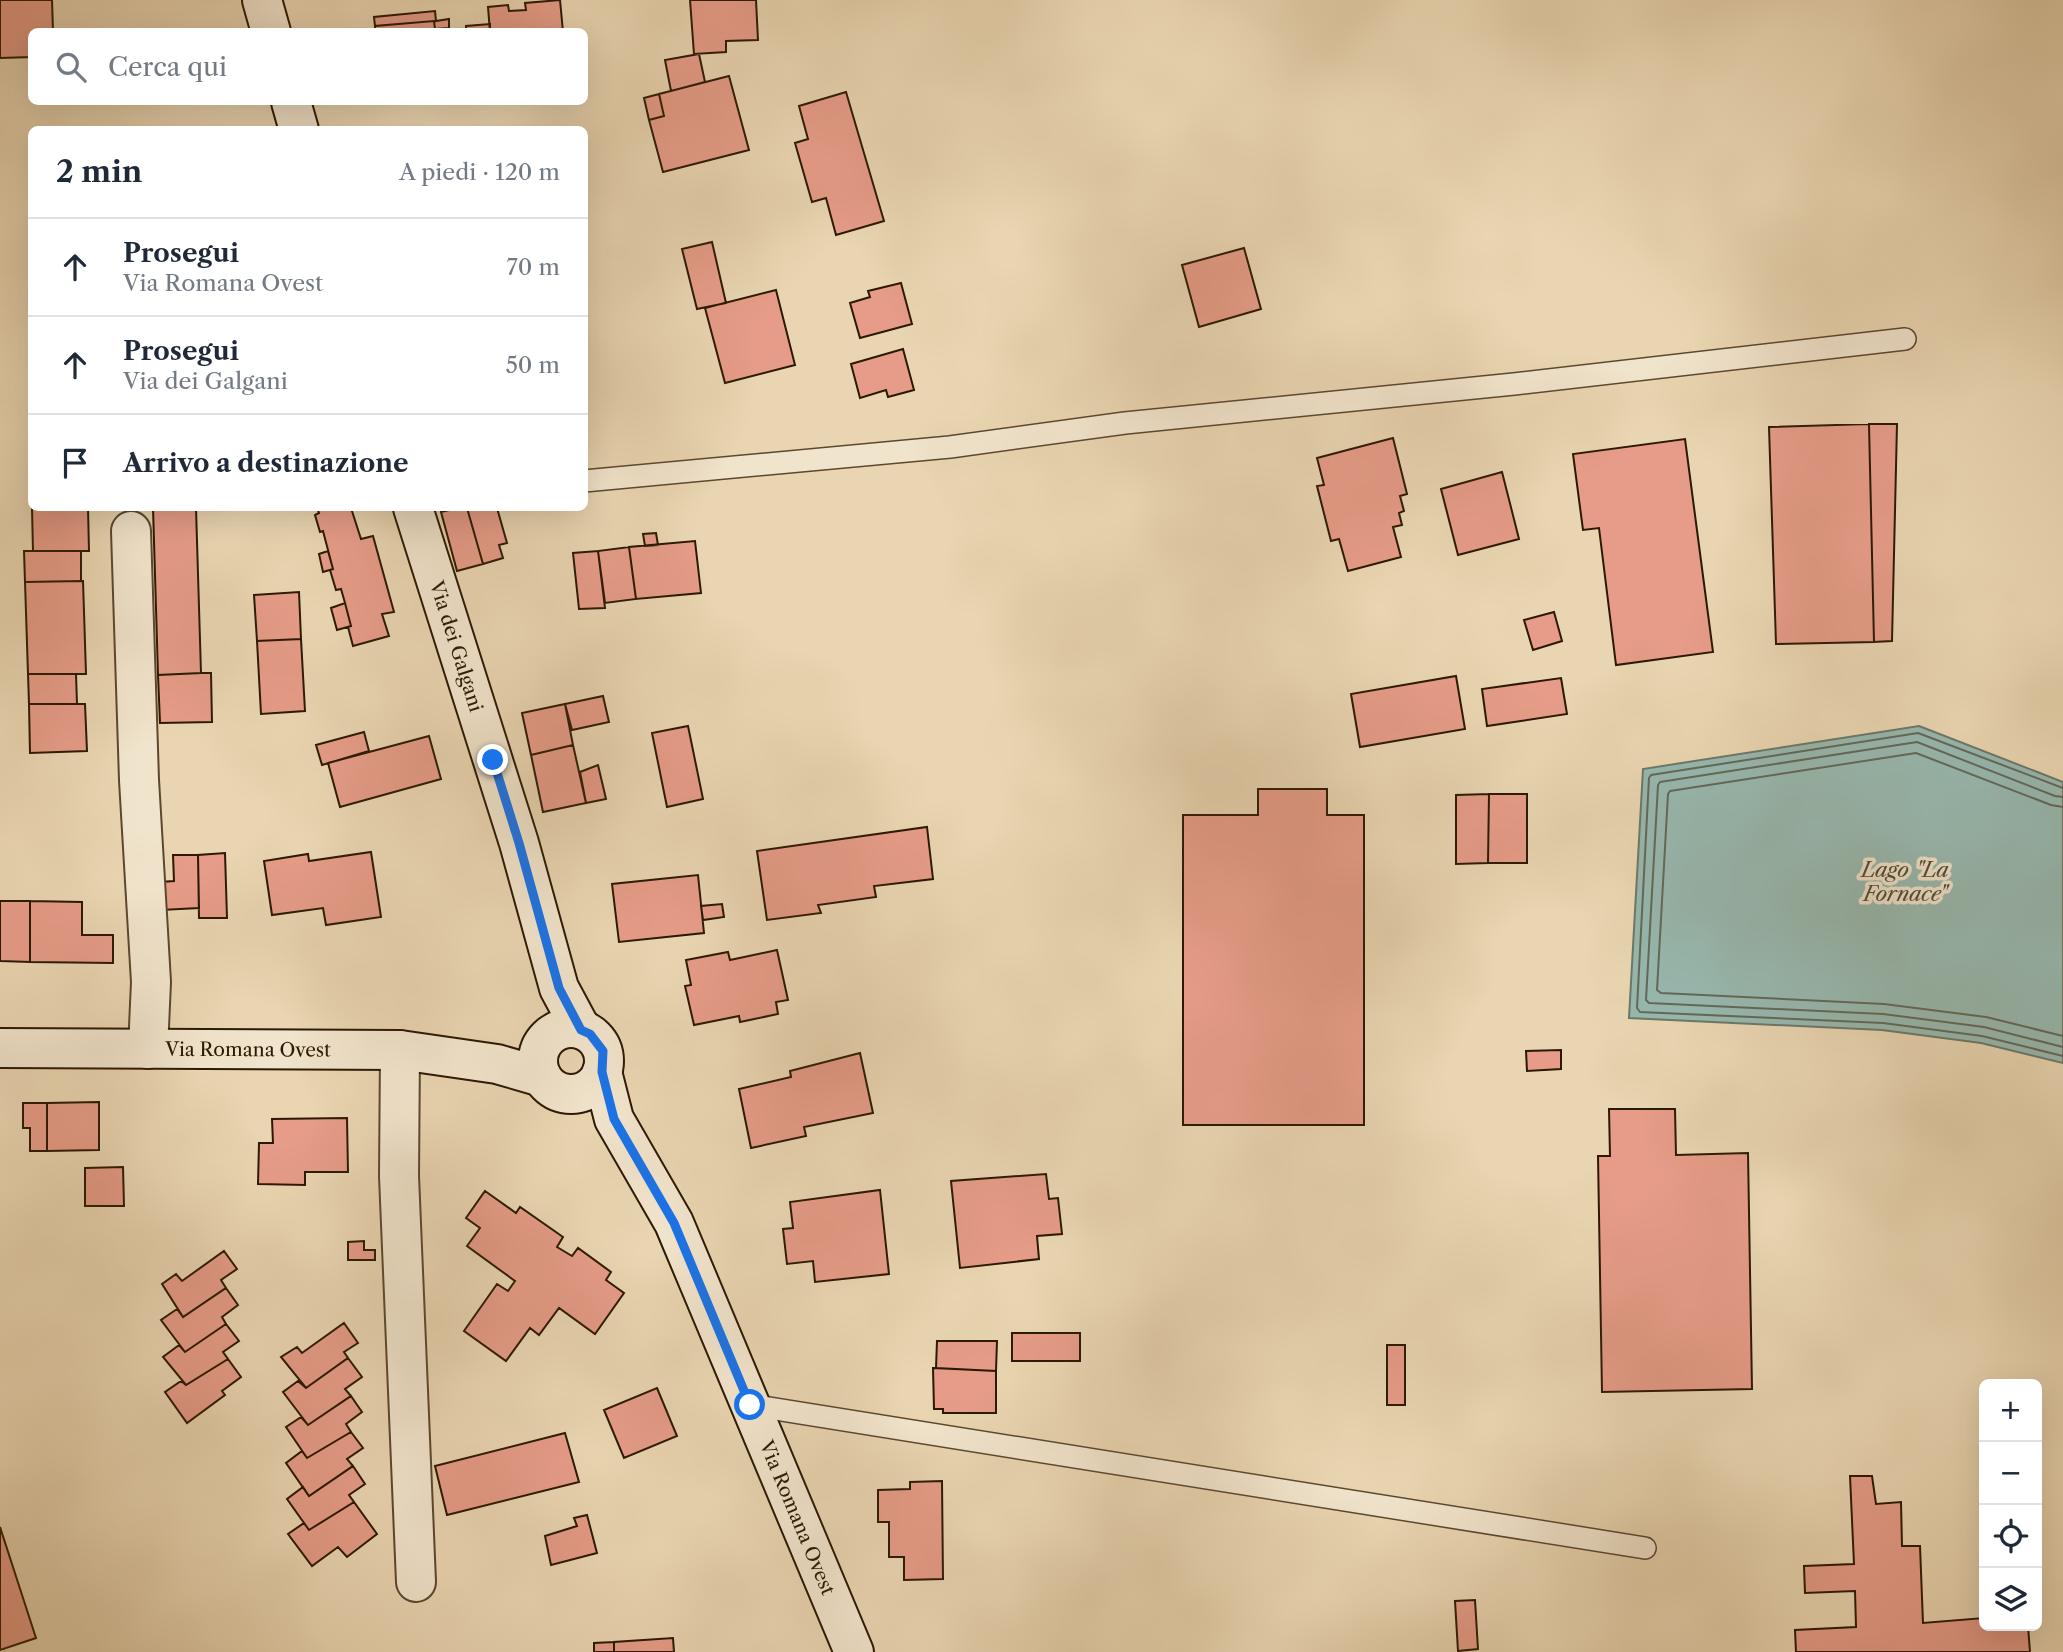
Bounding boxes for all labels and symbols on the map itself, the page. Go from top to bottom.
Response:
street label: Via dei Galgani [424,577,488,715]
route end [477,744,508,775]
water label: Lago "La Fornace" [1859,857,1951,906]
street label: Via Romana Ovest [164,1038,331,1062]
route start [734,1389,765,1420]
street label: Via Romana Ovest [754,1436,840,1599]

